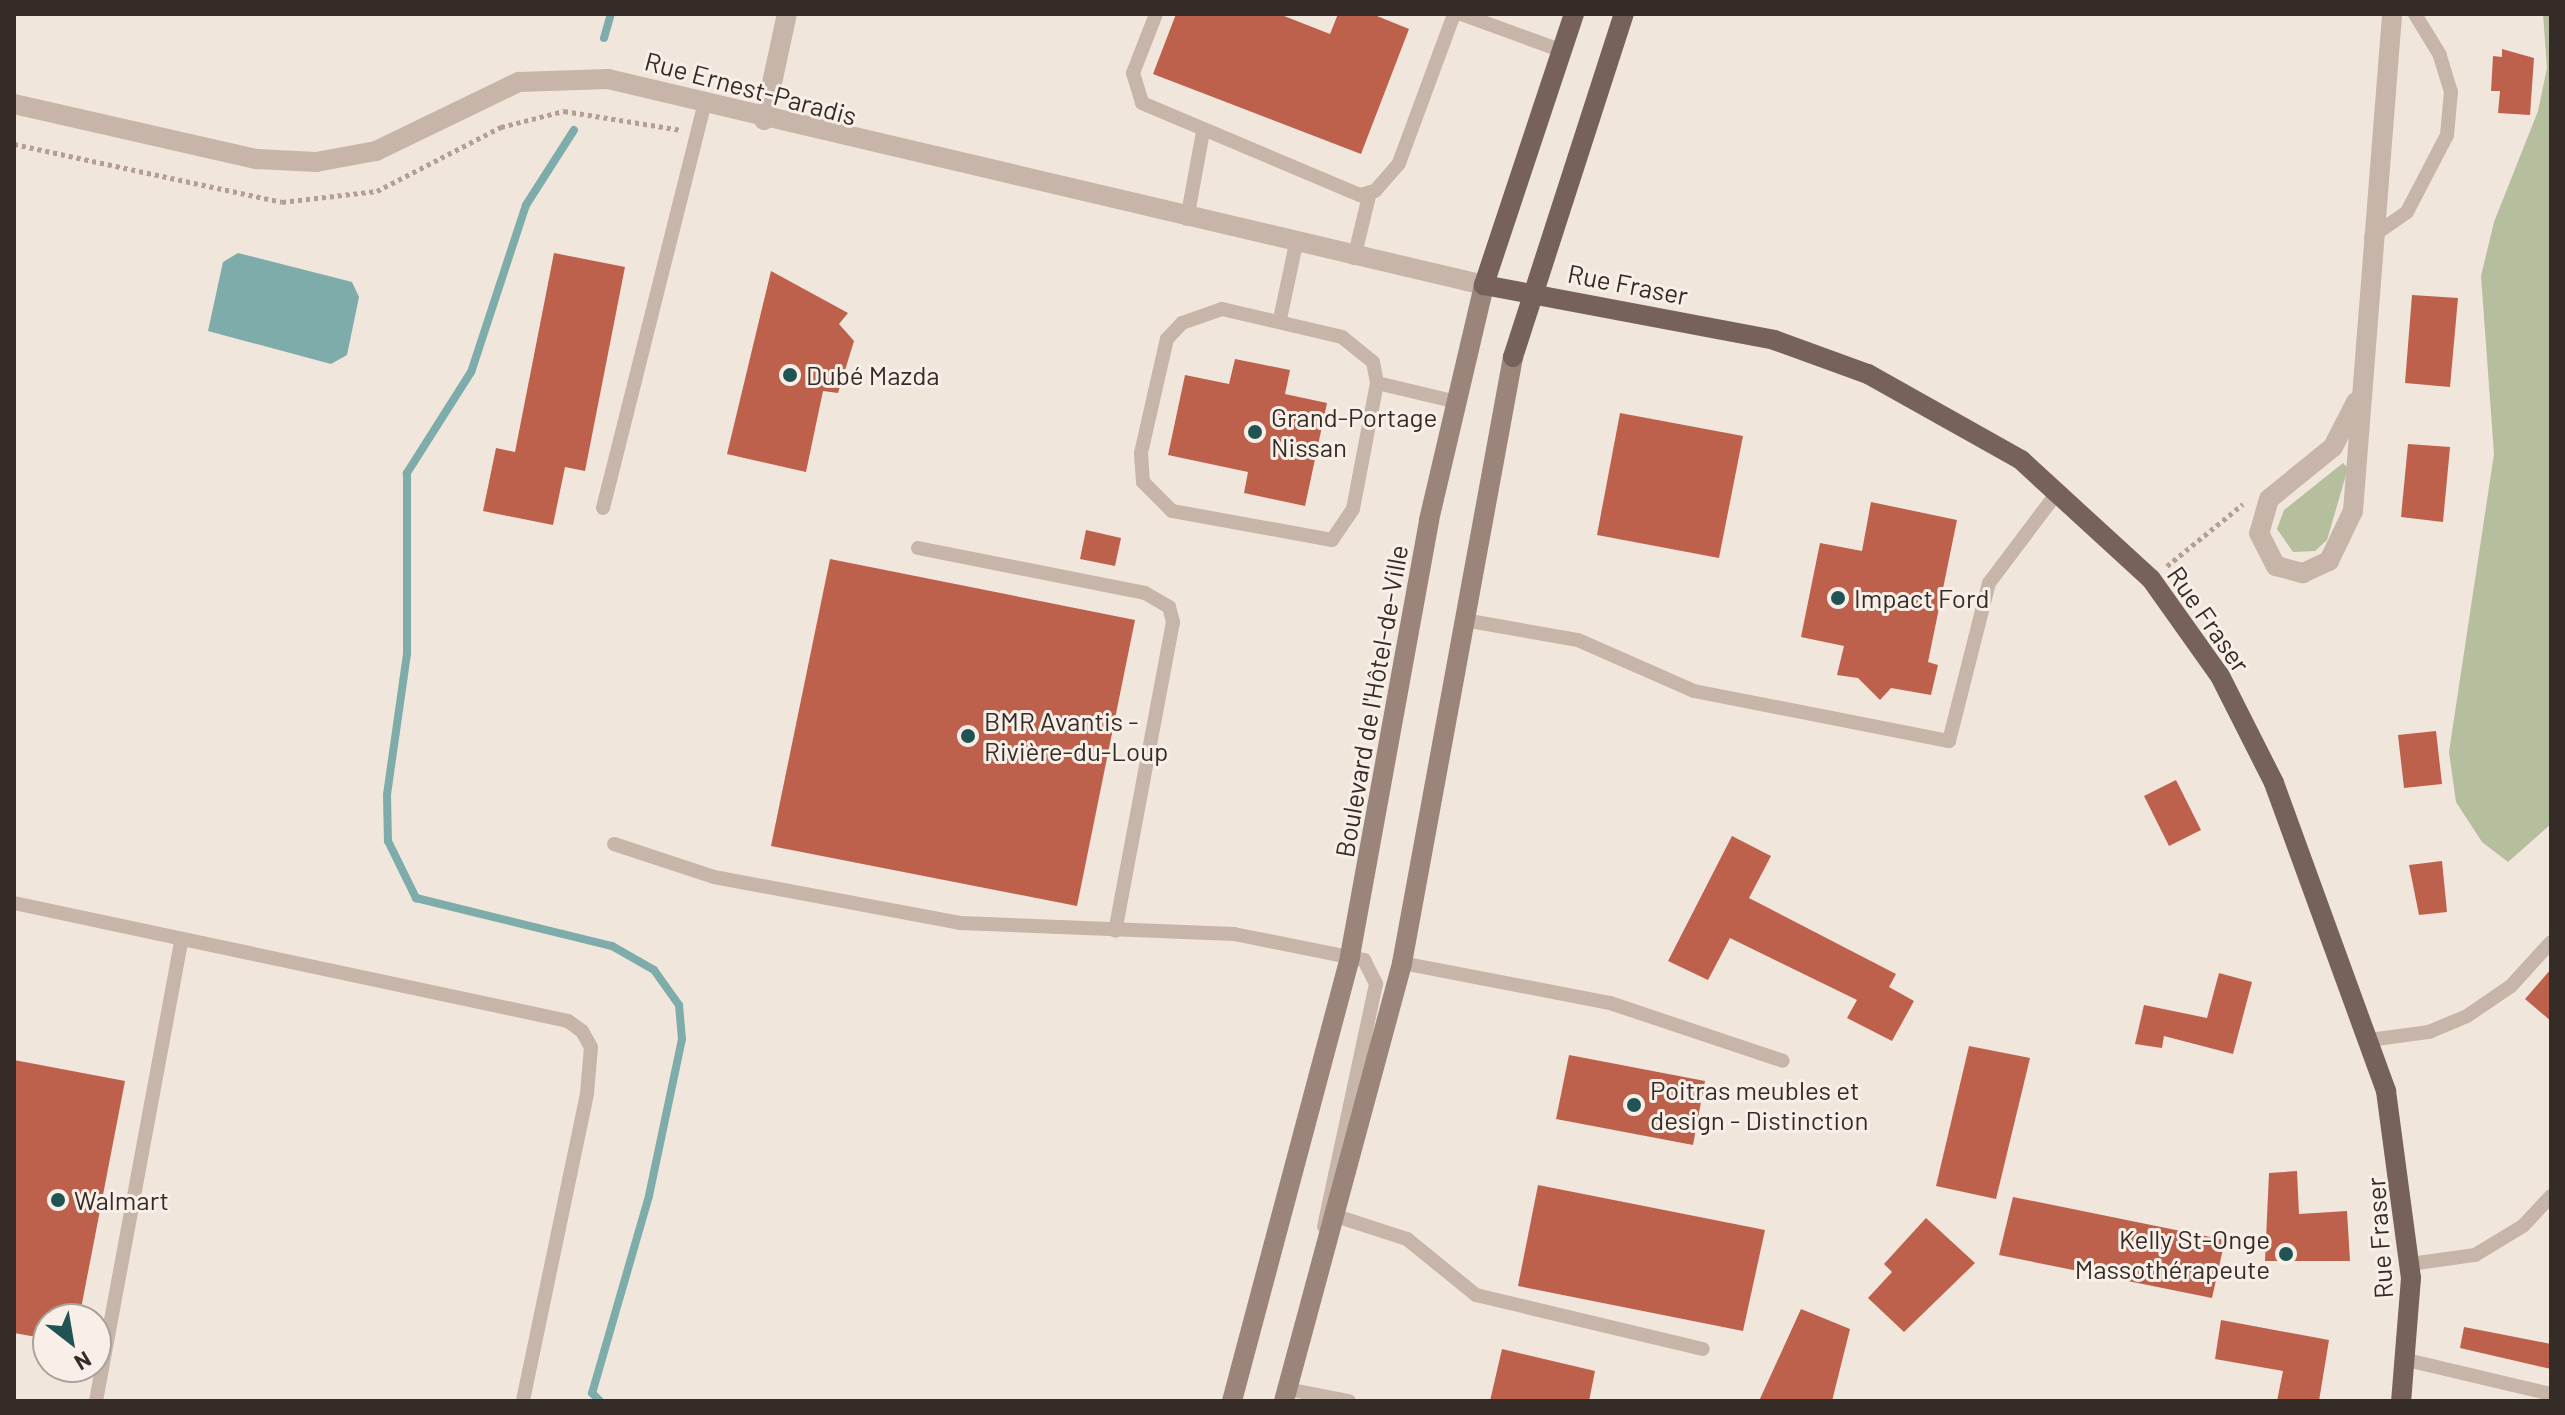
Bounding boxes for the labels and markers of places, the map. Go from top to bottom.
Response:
place label: Dubé Mazda [806,359,940,391]
marker: Dubé Mazda [781,366,799,384]
place label: Grand-Portage Nissan [1271,401,1437,462]
marker: Grand-Portage Nissan [1246,423,1264,441]
place label: Impact Ford [1854,582,1989,614]
marker: Impact Ford [1829,589,1847,607]
place label: BMR Avantis - Rivière-du-Loup [984,705,1168,766]
marker: BMR Avantis - Rivière-du-Loup [959,727,977,745]
place label: Poitras meubles et design - Distinction [1650,1074,1868,1136]
marker: Poitras meubles et design - Distinction [1625,1096,1643,1114]
place label: Walmart [74,1184,169,1216]
marker: Walmart [49,1191,67,1209]
place label: Kelly St-Onge Massothérapeute [2075,1223,2270,1284]
marker: Kelly St-Onge Massothérapeute [2277,1245,2295,1263]

